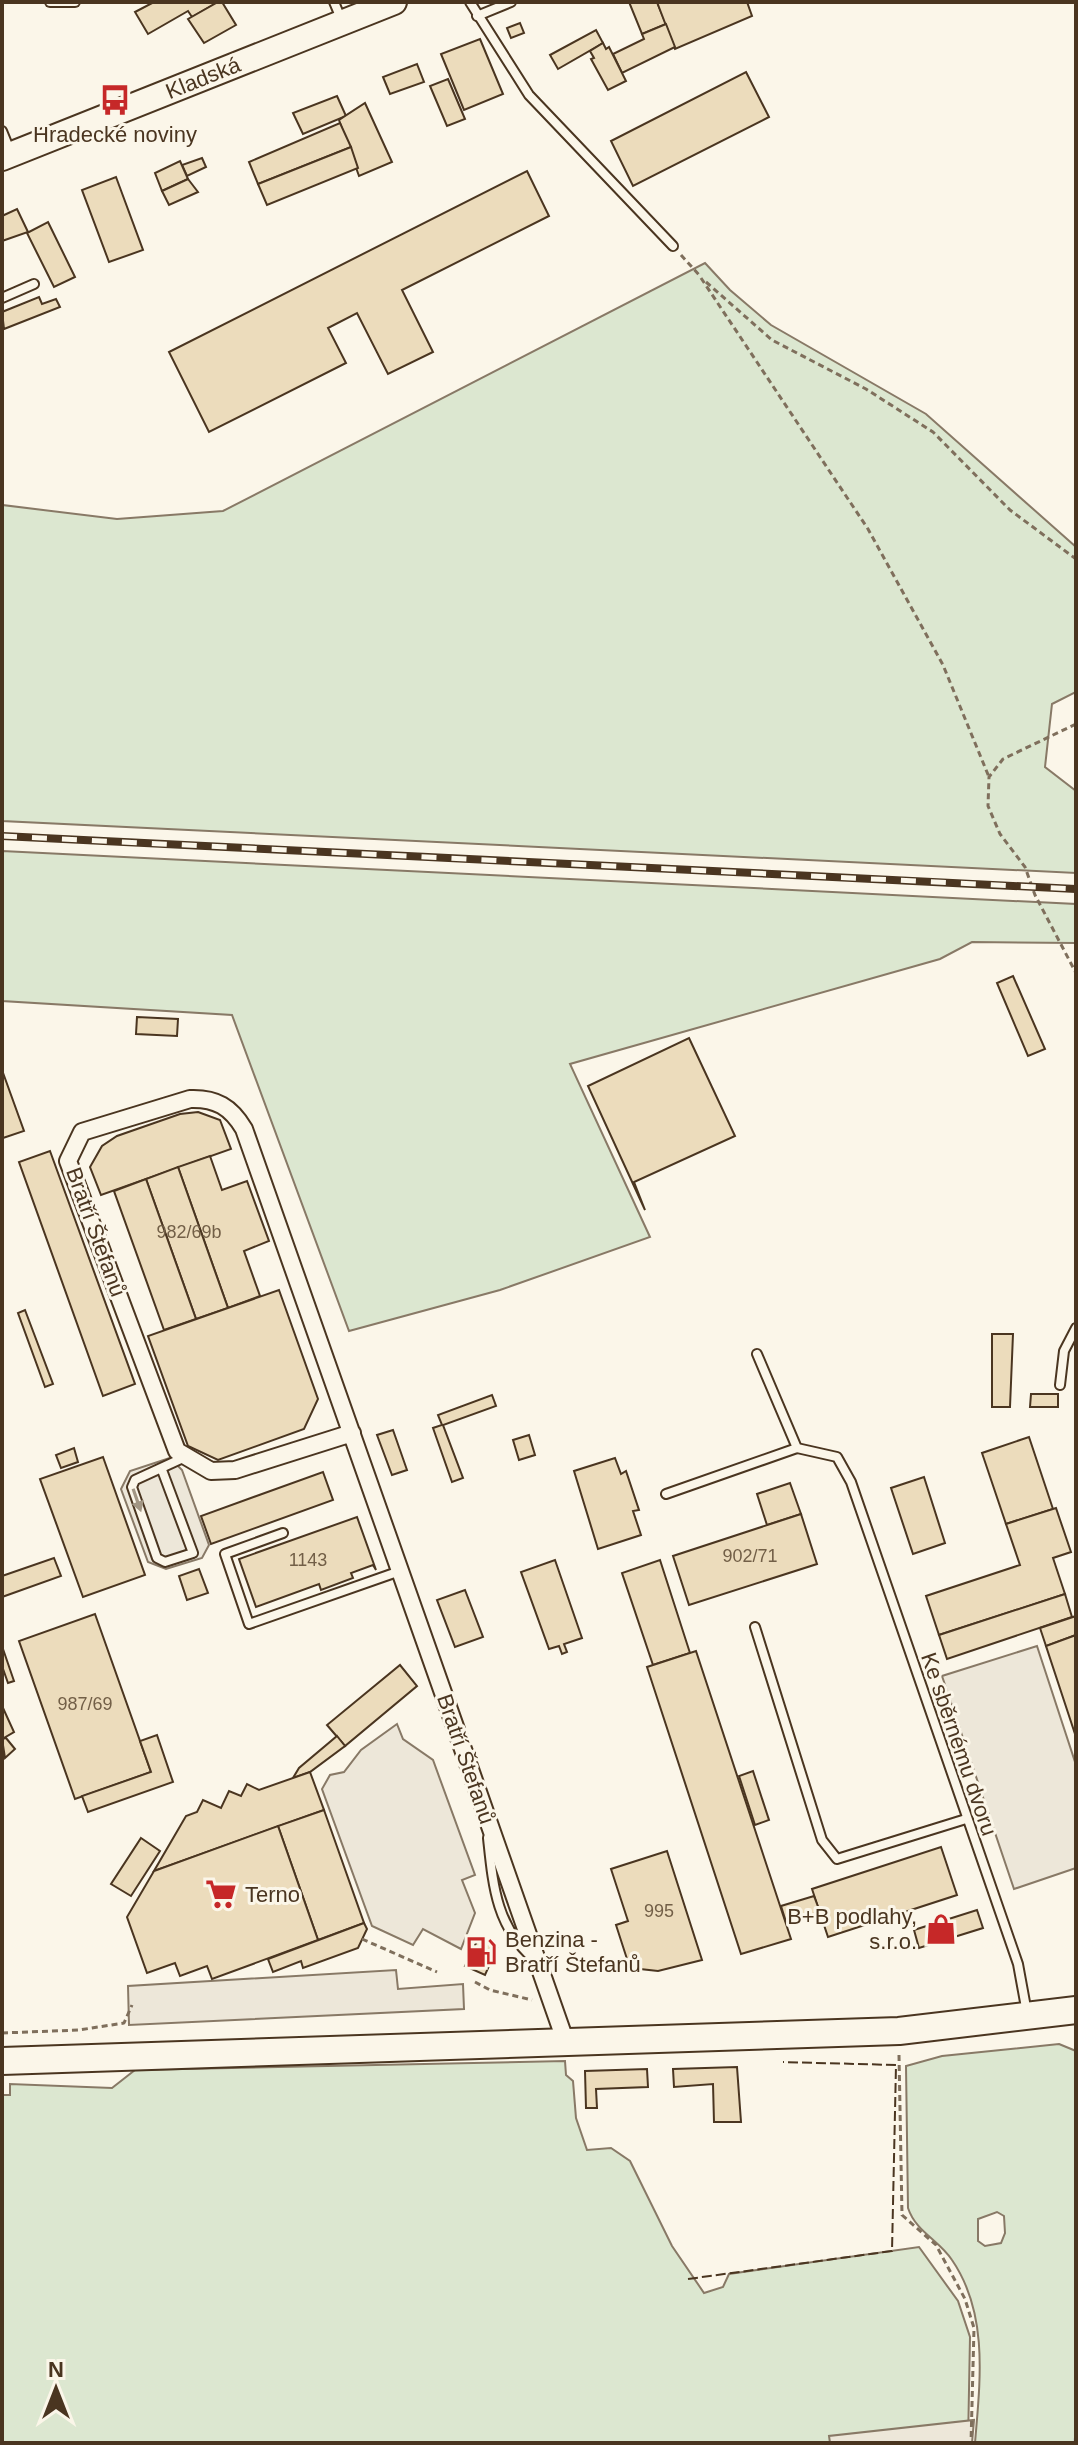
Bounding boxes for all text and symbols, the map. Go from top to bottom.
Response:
street label: Kladská [162,51,245,104]
bus stop icon: Hradecké noviny [98,83,132,117]
place label: Hradecké noviny [33,122,197,147]
street label: Bratří Štefanů [61,1164,131,1300]
house number: 982/69b [156,1222,222,1242]
one-way arrow [131,1489,143,1513]
house number: 902/71 [722,1546,778,1566]
house number: 1143 [289,1550,327,1570]
street label: Ke sběrnému dvoru [916,1649,1002,1839]
street label: Bratří Štefanů [432,1691,500,1827]
house number: 987/69 [57,1694,113,1714]
supermarket icon: Terno [204,1877,238,1911]
place label: Terno [245,1882,300,1907]
house number: 995 [644,1901,674,1921]
place label: B+B podlahy, s.r.o. [787,1904,917,1954]
shop icon: B+B podlahy, s.r.o. [924,1912,958,1946]
place label: Benzina - Bratří Štefanů [505,1927,641,1977]
fuel station icon: Benzina - Bratří Štefanů [464,1935,498,1969]
north arrow [16,2349,96,2429]
text: N [48,2357,64,2382]

